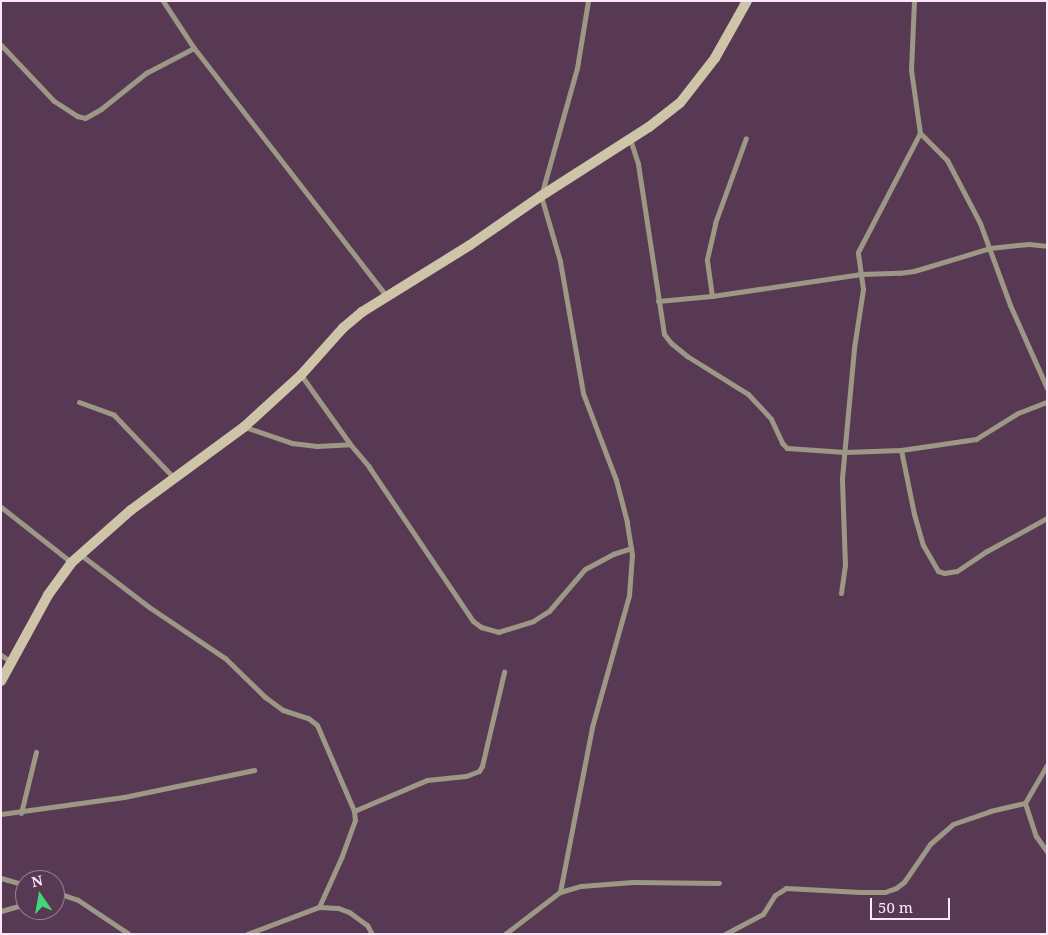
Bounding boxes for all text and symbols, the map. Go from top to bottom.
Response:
north arrow [15,870,65,920]
text: N [30,870,44,891]
scale bar [873,888,953,920]
text: 50 m [878,897,913,917]

